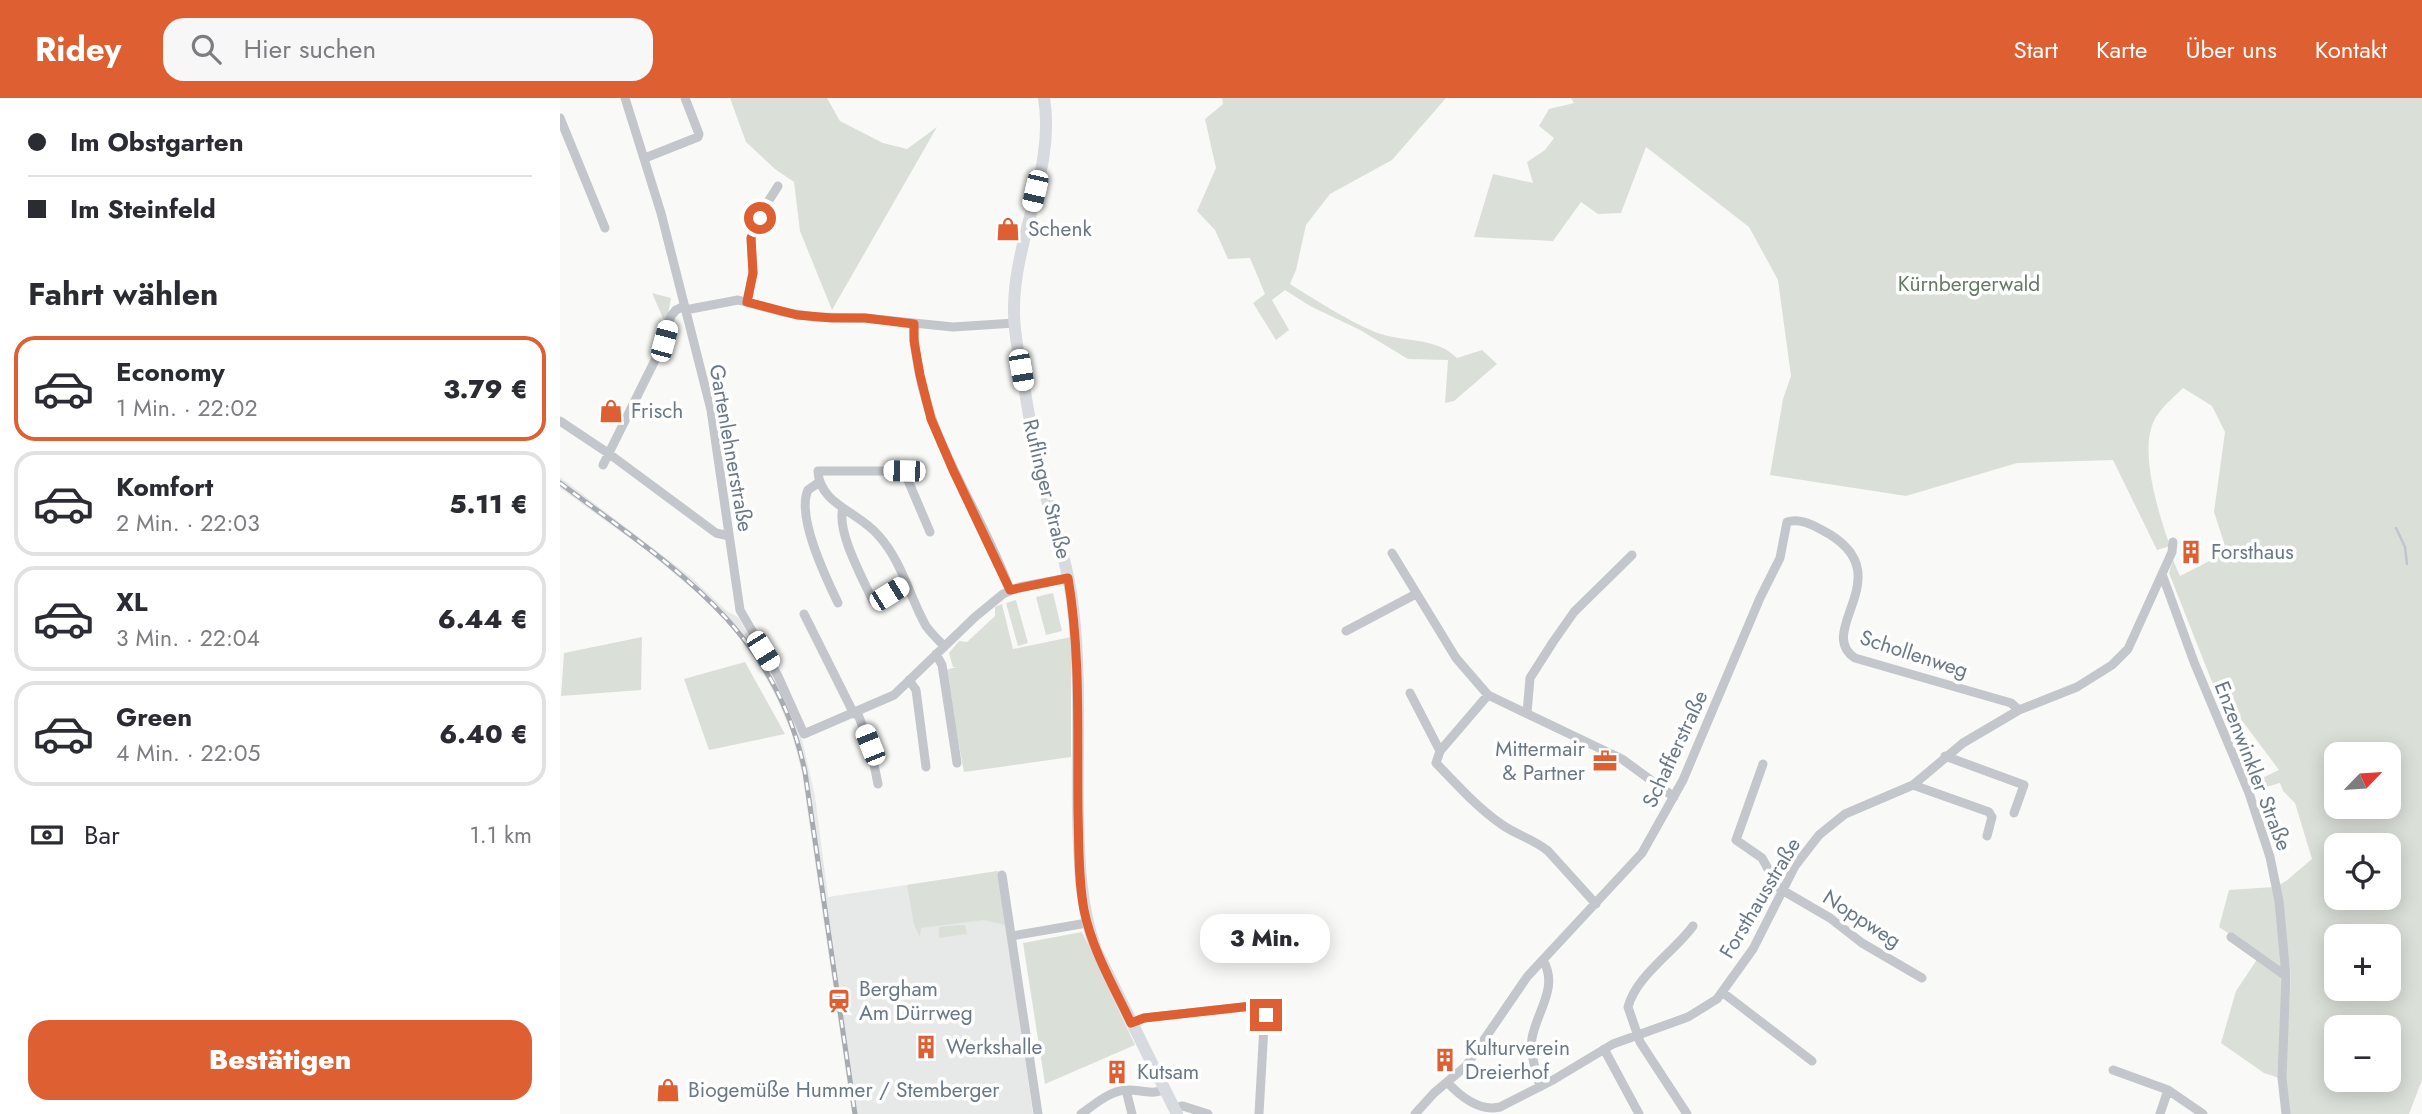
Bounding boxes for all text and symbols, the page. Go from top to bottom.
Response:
search box [163,18,653,81]
text: Ridey [35,26,121,73]
icon: search [187,30,225,68]
text: Hier suchen [243,30,376,68]
text: Start [2014,32,2058,67]
text: Karte [2096,32,2147,67]
text: Über uns [2185,32,2277,67]
text: Kontakt [2315,32,2387,67]
text: Im Obstgarten [70,123,244,161]
car [1021,168,1050,214]
text: Im Steinfeld [70,190,216,228]
route start [744,202,776,234]
place label: Schenk [1028,214,1092,244]
shop icon: Schenk [994,215,1022,243]
park label: Kürnbergerwald [1898,269,2040,299]
text: Fahrt wählen [28,271,218,317]
car [649,318,680,364]
car [1008,347,1035,393]
text: Economy [116,353,225,391]
icon: car [32,357,95,420]
street label: Gartenlehnerstraße [701,362,761,534]
text: 3.79 € [443,370,528,408]
text: 1 Min. · 22:02 [116,391,258,425]
place label: Frisch [631,396,683,426]
shop icon: Frisch [597,397,625,425]
street label: Ruflinger Straße [1015,416,1079,562]
car [883,460,926,482]
text: Komfort [116,468,213,506]
icon: car [32,472,95,535]
text: 5.11 € [449,485,528,523]
text: 2 Min. · 22:03 [116,506,260,540]
place label: Forsthaus [2211,537,2294,567]
building icon: Forsthaus [2177,538,2205,566]
car [866,574,913,614]
text: XL [116,583,148,621]
icon: car [32,587,95,650]
text: 6.44 € [438,600,528,638]
text: 3 Min. · 22:04 [116,621,260,655]
street label: Schollenweg [1856,622,1972,686]
car [743,628,784,674]
street label: Enzenwinkler Straße [2207,677,2299,855]
street label: Schafferstraße [1635,685,1715,813]
text: Green [116,698,192,736]
icon: car [32,702,95,765]
text: 6.40 € [439,715,528,753]
car [853,722,888,768]
place label: Mittermair & Partner [1495,734,1586,788]
text: 4 Min. · 22:05 [116,736,260,770]
north arrow [2324,742,2401,819]
map controls [2324,742,2401,1092]
office icon: Mittermair & Partner [1591,747,1619,775]
icon: cash [28,816,66,854]
text: Bar [84,816,120,854]
text: 1.1 km [469,818,532,852]
street label: Forsthausstraße [1712,832,1808,964]
button: locate [2324,833,2401,910]
street label: Noppweg [1817,882,1907,956]
callout: 3 Min. [1201,914,1331,962]
text: 3 Min. [1230,921,1300,955]
button: + [2324,924,2401,1001]
place label: Bergham Am Dürrweg [859,974,973,1028]
station icon: Bergham Am Dürrweg [825,987,853,1015]
route end [1250,999,1282,1031]
button: − [2324,1015,2401,1092]
button: Bestätigen [28,1020,532,1100]
place label: Werkshalle [946,1032,1043,1062]
building icon: Werkshalle [912,1033,940,1061]
place label: Kulturverein Dreierhof [1465,1033,1570,1087]
building icon: Kulturverein Dreierhof [1431,1046,1459,1074]
place label: Kutsam [1137,1057,1199,1087]
building icon: Kutsam [1103,1058,1131,1086]
place label: Biogemüße Hummer / Stemberger [688,1075,1000,1105]
shop icon: Biogemüße Hummer / Stemberger [654,1076,682,1104]

